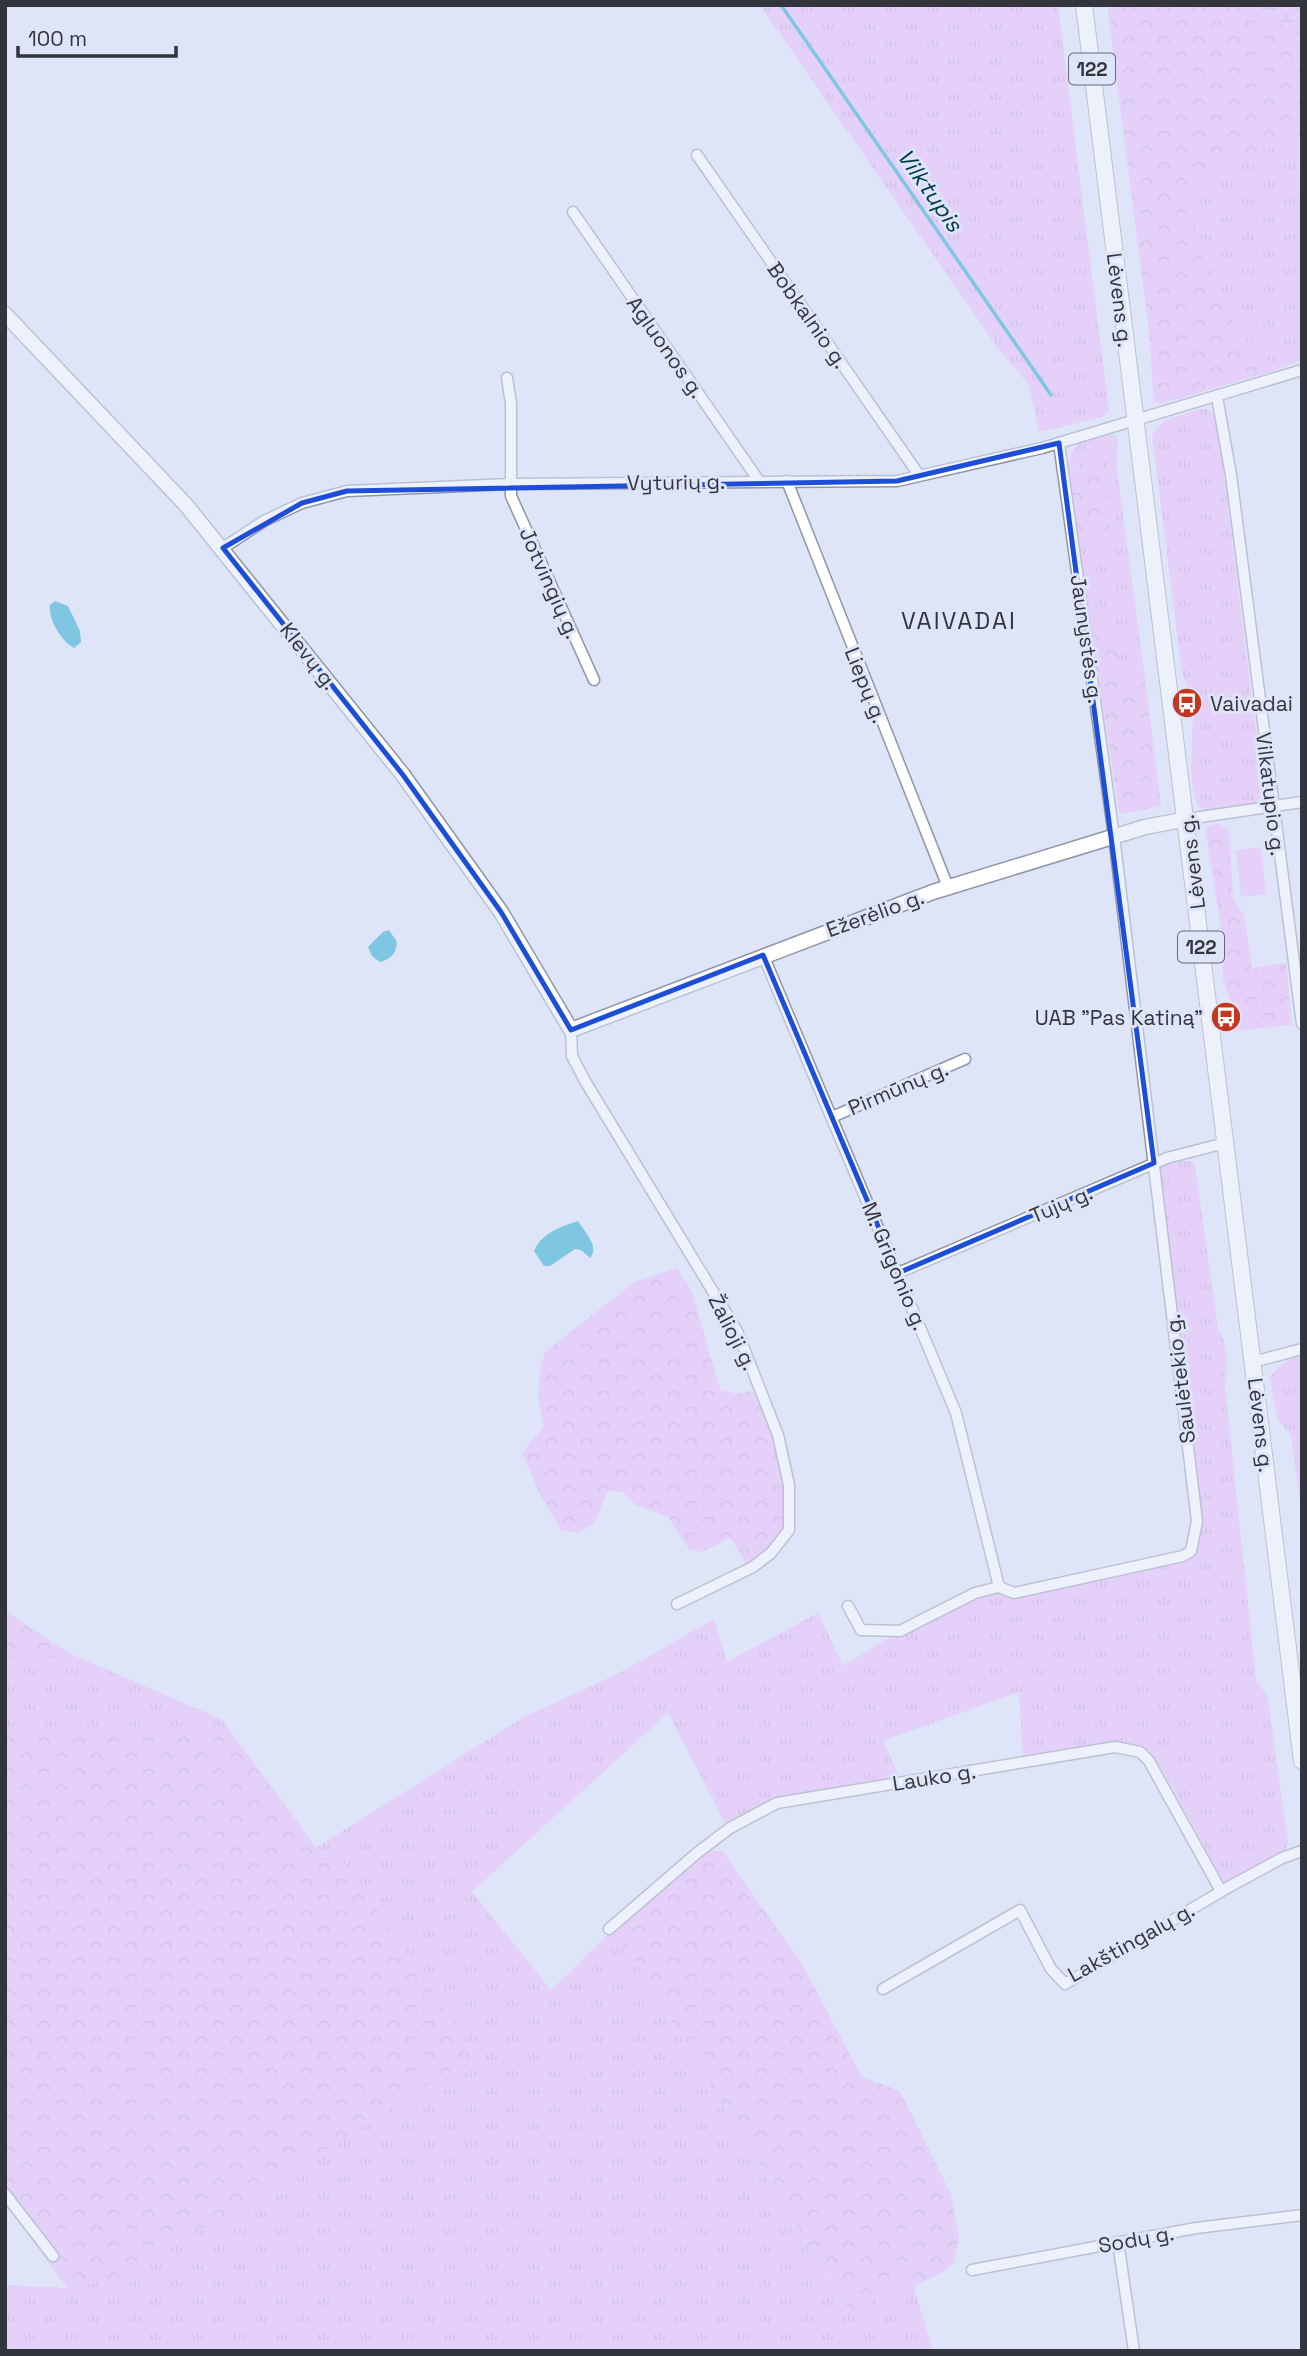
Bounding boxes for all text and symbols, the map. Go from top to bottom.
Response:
scale bar [18,14,175,58]
text: 100 m [28,25,87,52]
road number: 122 [1069,54,1115,85]
water label: Vilktupis [890,142,970,238]
street label: Lėvens g. [1101,251,1139,349]
street label: Bobkalnio g. [761,257,855,373]
street label: Agluonos g. [621,291,711,403]
street label: Vyturių g. [627,468,725,496]
street label: Jotvingių g. [513,523,587,643]
street label: Jaunystės g. [1065,573,1109,705]
district label: VAIVADAI [901,605,1017,636]
street label: Klevų g. [274,617,344,695]
street label: Liepų g. [839,643,893,727]
bus stop icon: Vaivadai [1170,686,1204,720]
place label: Vaivadai [1210,690,1293,717]
street label: Vilkatupio g. [1250,731,1292,857]
street label: Lėvens g. [1173,813,1211,911]
street label: Ežerėlio g. [822,883,928,943]
road number: 122 [1178,931,1224,962]
bus stop icon: UAB "Pas Katiną" [1209,1000,1243,1034]
place label: UAB "Pas Katiną" [1035,1004,1203,1031]
street label: Pirmūnų g. [844,1055,952,1121]
street label: Tujų g. [1025,1179,1097,1229]
street label: M. Grigonio g. [856,1198,934,1334]
street label: Žalioji g. [702,1289,764,1375]
street label: Saulėtekio g. [1159,1313,1201,1445]
street label: Lėvens g. [1242,1376,1280,1474]
street label: Lauko g. [890,1757,978,1797]
street label: Lakštingalų g. [1063,1896,1199,1988]
street label: Sodų g. [1096,2219,1176,2259]

